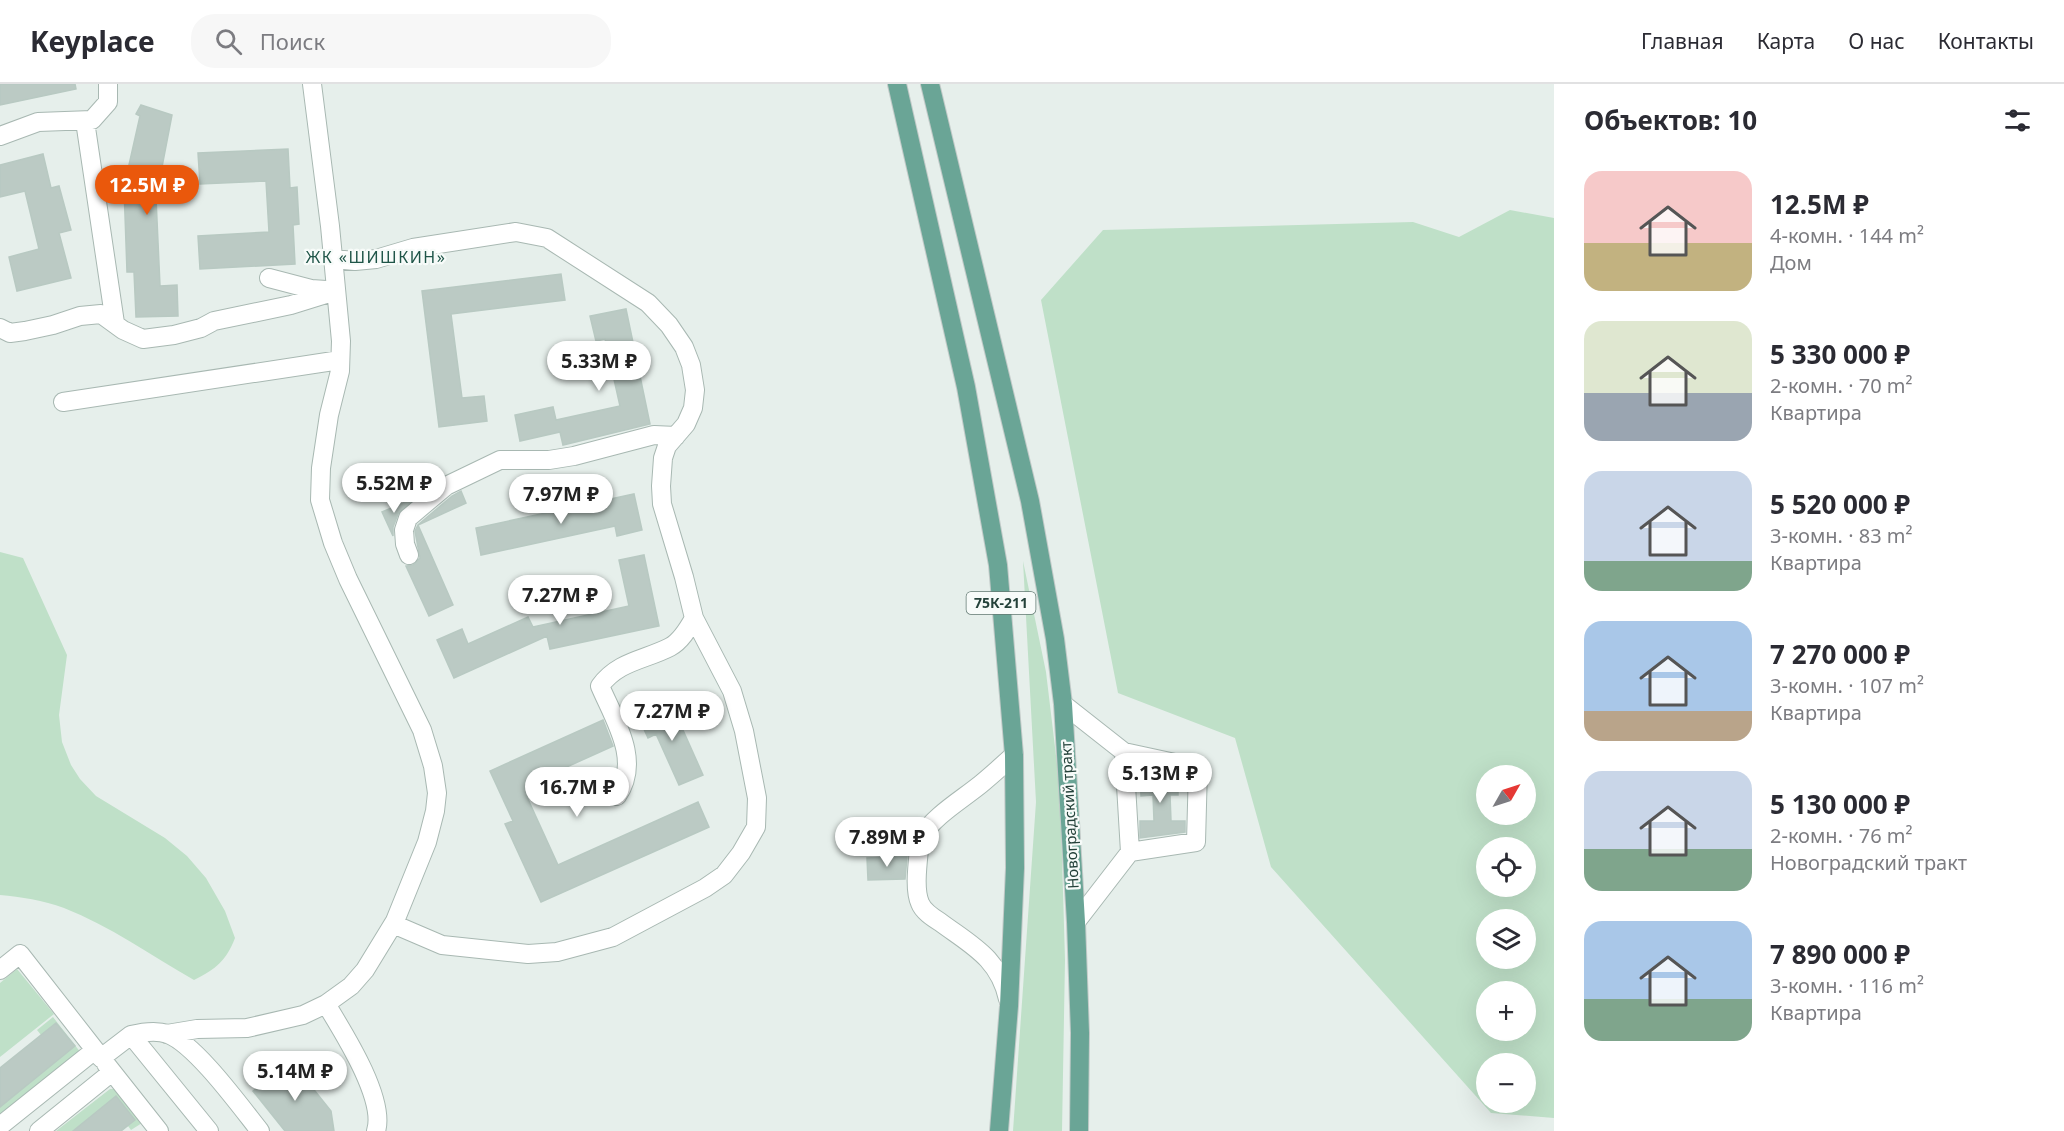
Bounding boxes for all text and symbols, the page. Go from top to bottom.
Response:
search box [191,14,611,68]
text: Keyplace [30,22,155,60]
icon: search [212,25,245,58]
text: Поиск [260,26,325,56]
text: Главная [1641,27,1724,55]
text: Карта [1757,27,1815,55]
text: О нас [1848,27,1905,55]
text: Контакты [1938,27,2034,55]
text: Объектов: 10 [1584,102,1757,138]
icon: filters [2001,104,2034,137]
pin: 12.5M ₽ [92,165,202,216]
text: 12.5M ₽ [109,171,185,198]
text: 12.5M ₽ [1770,186,1869,222]
icon: home [1632,195,1704,267]
text: 4-комн. · 144 m² [1770,222,1924,249]
district label: ЖК «ШИШКИН» [306,246,446,268]
text: Дом [1770,249,1812,276]
text: 5 330 000 ₽ [1770,336,1910,372]
pin: 5.33M ₽ [544,341,654,392]
icon: home [1632,345,1704,417]
text: 5.33M ₽ [561,347,637,374]
text: 2-комн. · 70 m² [1770,372,1913,399]
text: Квартира [1770,399,1862,426]
pin: 5.52M ₽ [339,463,449,514]
text: 5.52M ₽ [356,469,432,496]
pin: 7.97M ₽ [506,474,616,525]
text: 7.97M ₽ [523,480,599,507]
text: 5 520 000 ₽ [1770,486,1910,522]
icon: home [1632,495,1704,567]
text: 3-комн. · 83 m² [1770,522,1913,549]
text: Квартира [1770,549,1862,576]
pin: 7.27M ₽ [505,575,615,626]
text: 7.27M ₽ [522,581,598,608]
road number: 75К-211 [966,592,1036,614]
text: 7 270 000 ₽ [1770,636,1910,672]
icon: home [1632,645,1704,717]
text: 3-комн. · 107 m² [1770,672,1924,699]
pin: 7.27M ₽ [617,691,727,742]
text: 7.27M ₽ [634,697,710,724]
text: Квартира [1770,699,1862,726]
street label: Новоградский тракт [1055,741,1083,889]
pin: 5.13M ₽ [1105,753,1215,804]
text: 5.13M ₽ [1122,759,1198,786]
north arrow [1476,765,1536,825]
map controls [1476,765,1536,1113]
pin: 16.7M ₽ [522,767,632,818]
text: 16.7M ₽ [539,773,615,800]
text: 5 130 000 ₽ [1770,786,1910,822]
icon: home [1632,795,1704,867]
pin: 7.89M ₽ [832,817,942,868]
text: 2-комн. · 76 m² [1770,822,1913,849]
text: 7.89M ₽ [849,823,925,850]
button: locate [1476,837,1536,897]
text: Новоградский тракт [1770,849,1967,876]
button: layers [1476,909,1536,969]
text: 7 890 000 ₽ [1770,936,1910,972]
icon: home [1632,945,1704,1017]
text: 3-комн. · 116 m² [1770,972,1924,999]
button: + [1476,981,1536,1041]
text: Квартира [1770,999,1862,1026]
pin: 5.14M ₽ [240,1051,350,1102]
button: − [1476,1053,1536,1113]
text: 5.14M ₽ [257,1057,333,1084]

